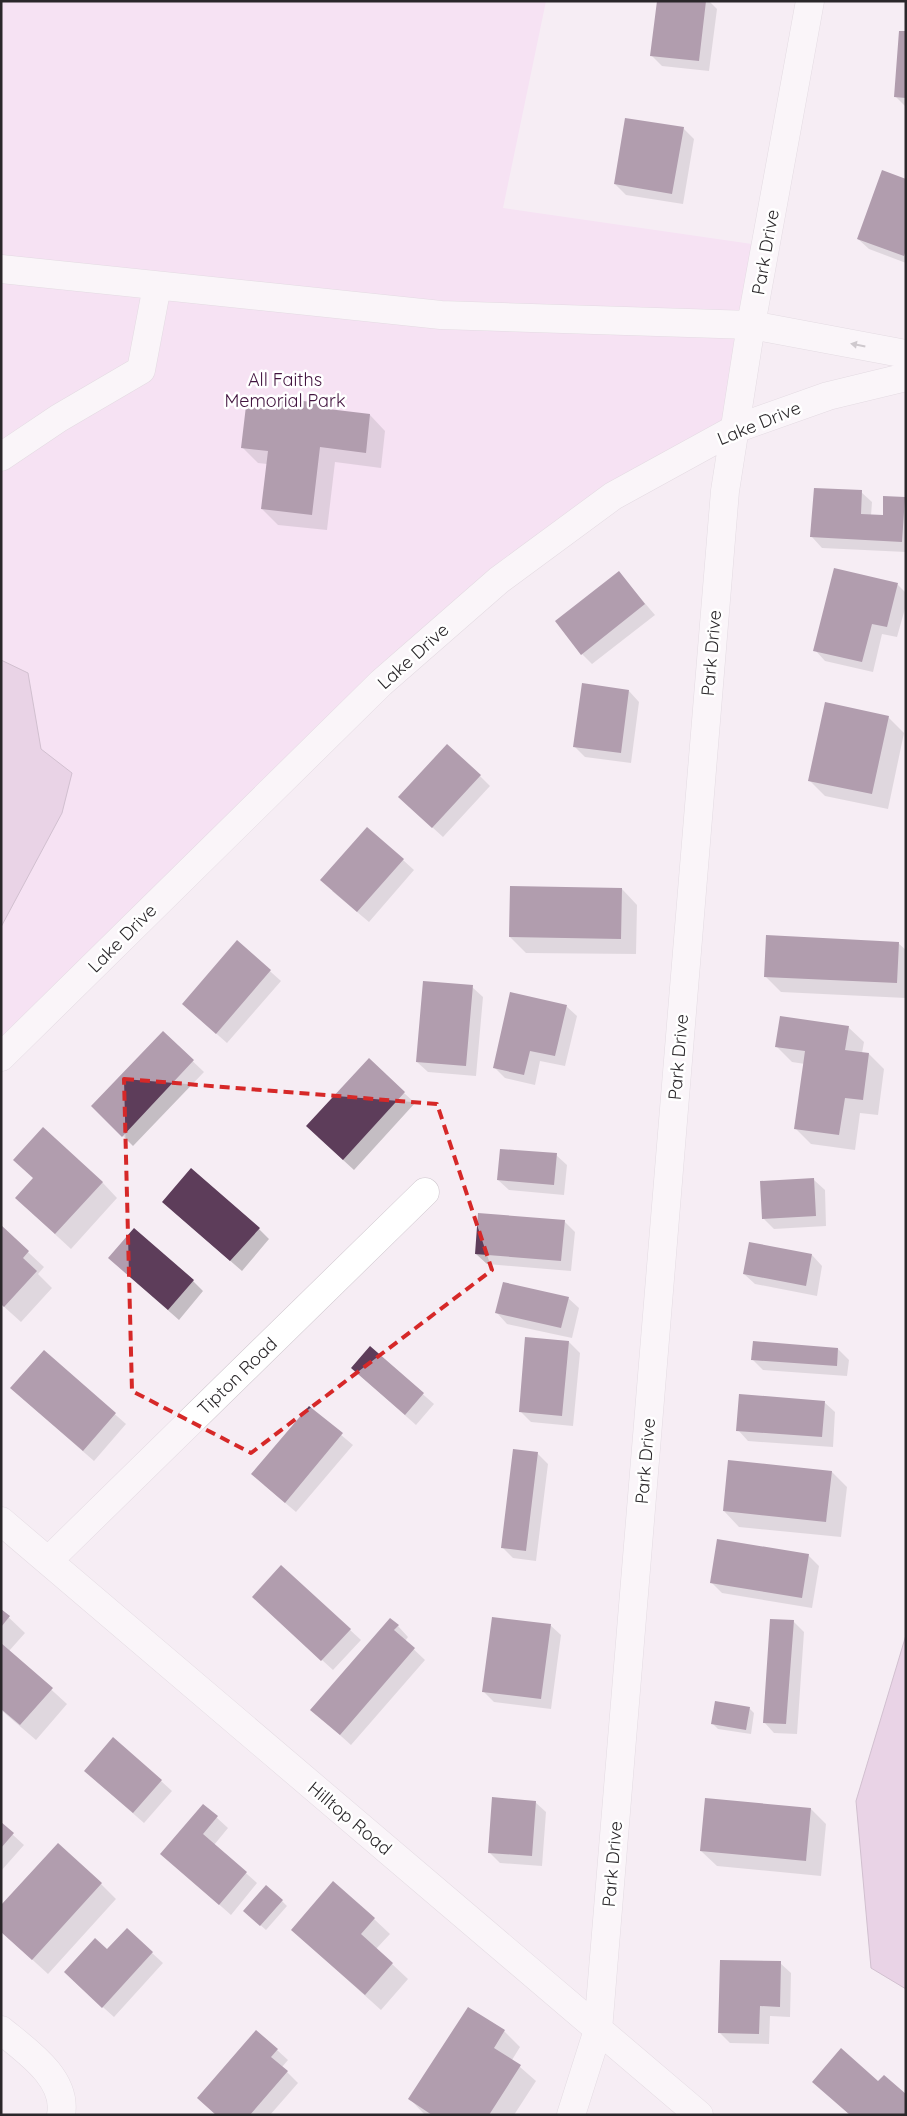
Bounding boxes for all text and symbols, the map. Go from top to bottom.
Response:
street label: Park Drive [746,207,784,297]
one-way arrow [849,341,865,349]
park label: All Faiths Memorial Park [224,368,346,412]
street label: Lake Drive [714,396,804,450]
street label: Park Drive [696,609,726,697]
street label: Lake Drive [373,618,453,694]
street label: Lake Drive [83,899,161,977]
street label: Park Drive [663,1013,693,1101]
street label: Tipton Road [192,1332,282,1420]
street label: Park Drive [630,1417,660,1505]
street label: Hilltop Road [303,1776,397,1860]
street label: Park Drive [597,1820,627,1908]

